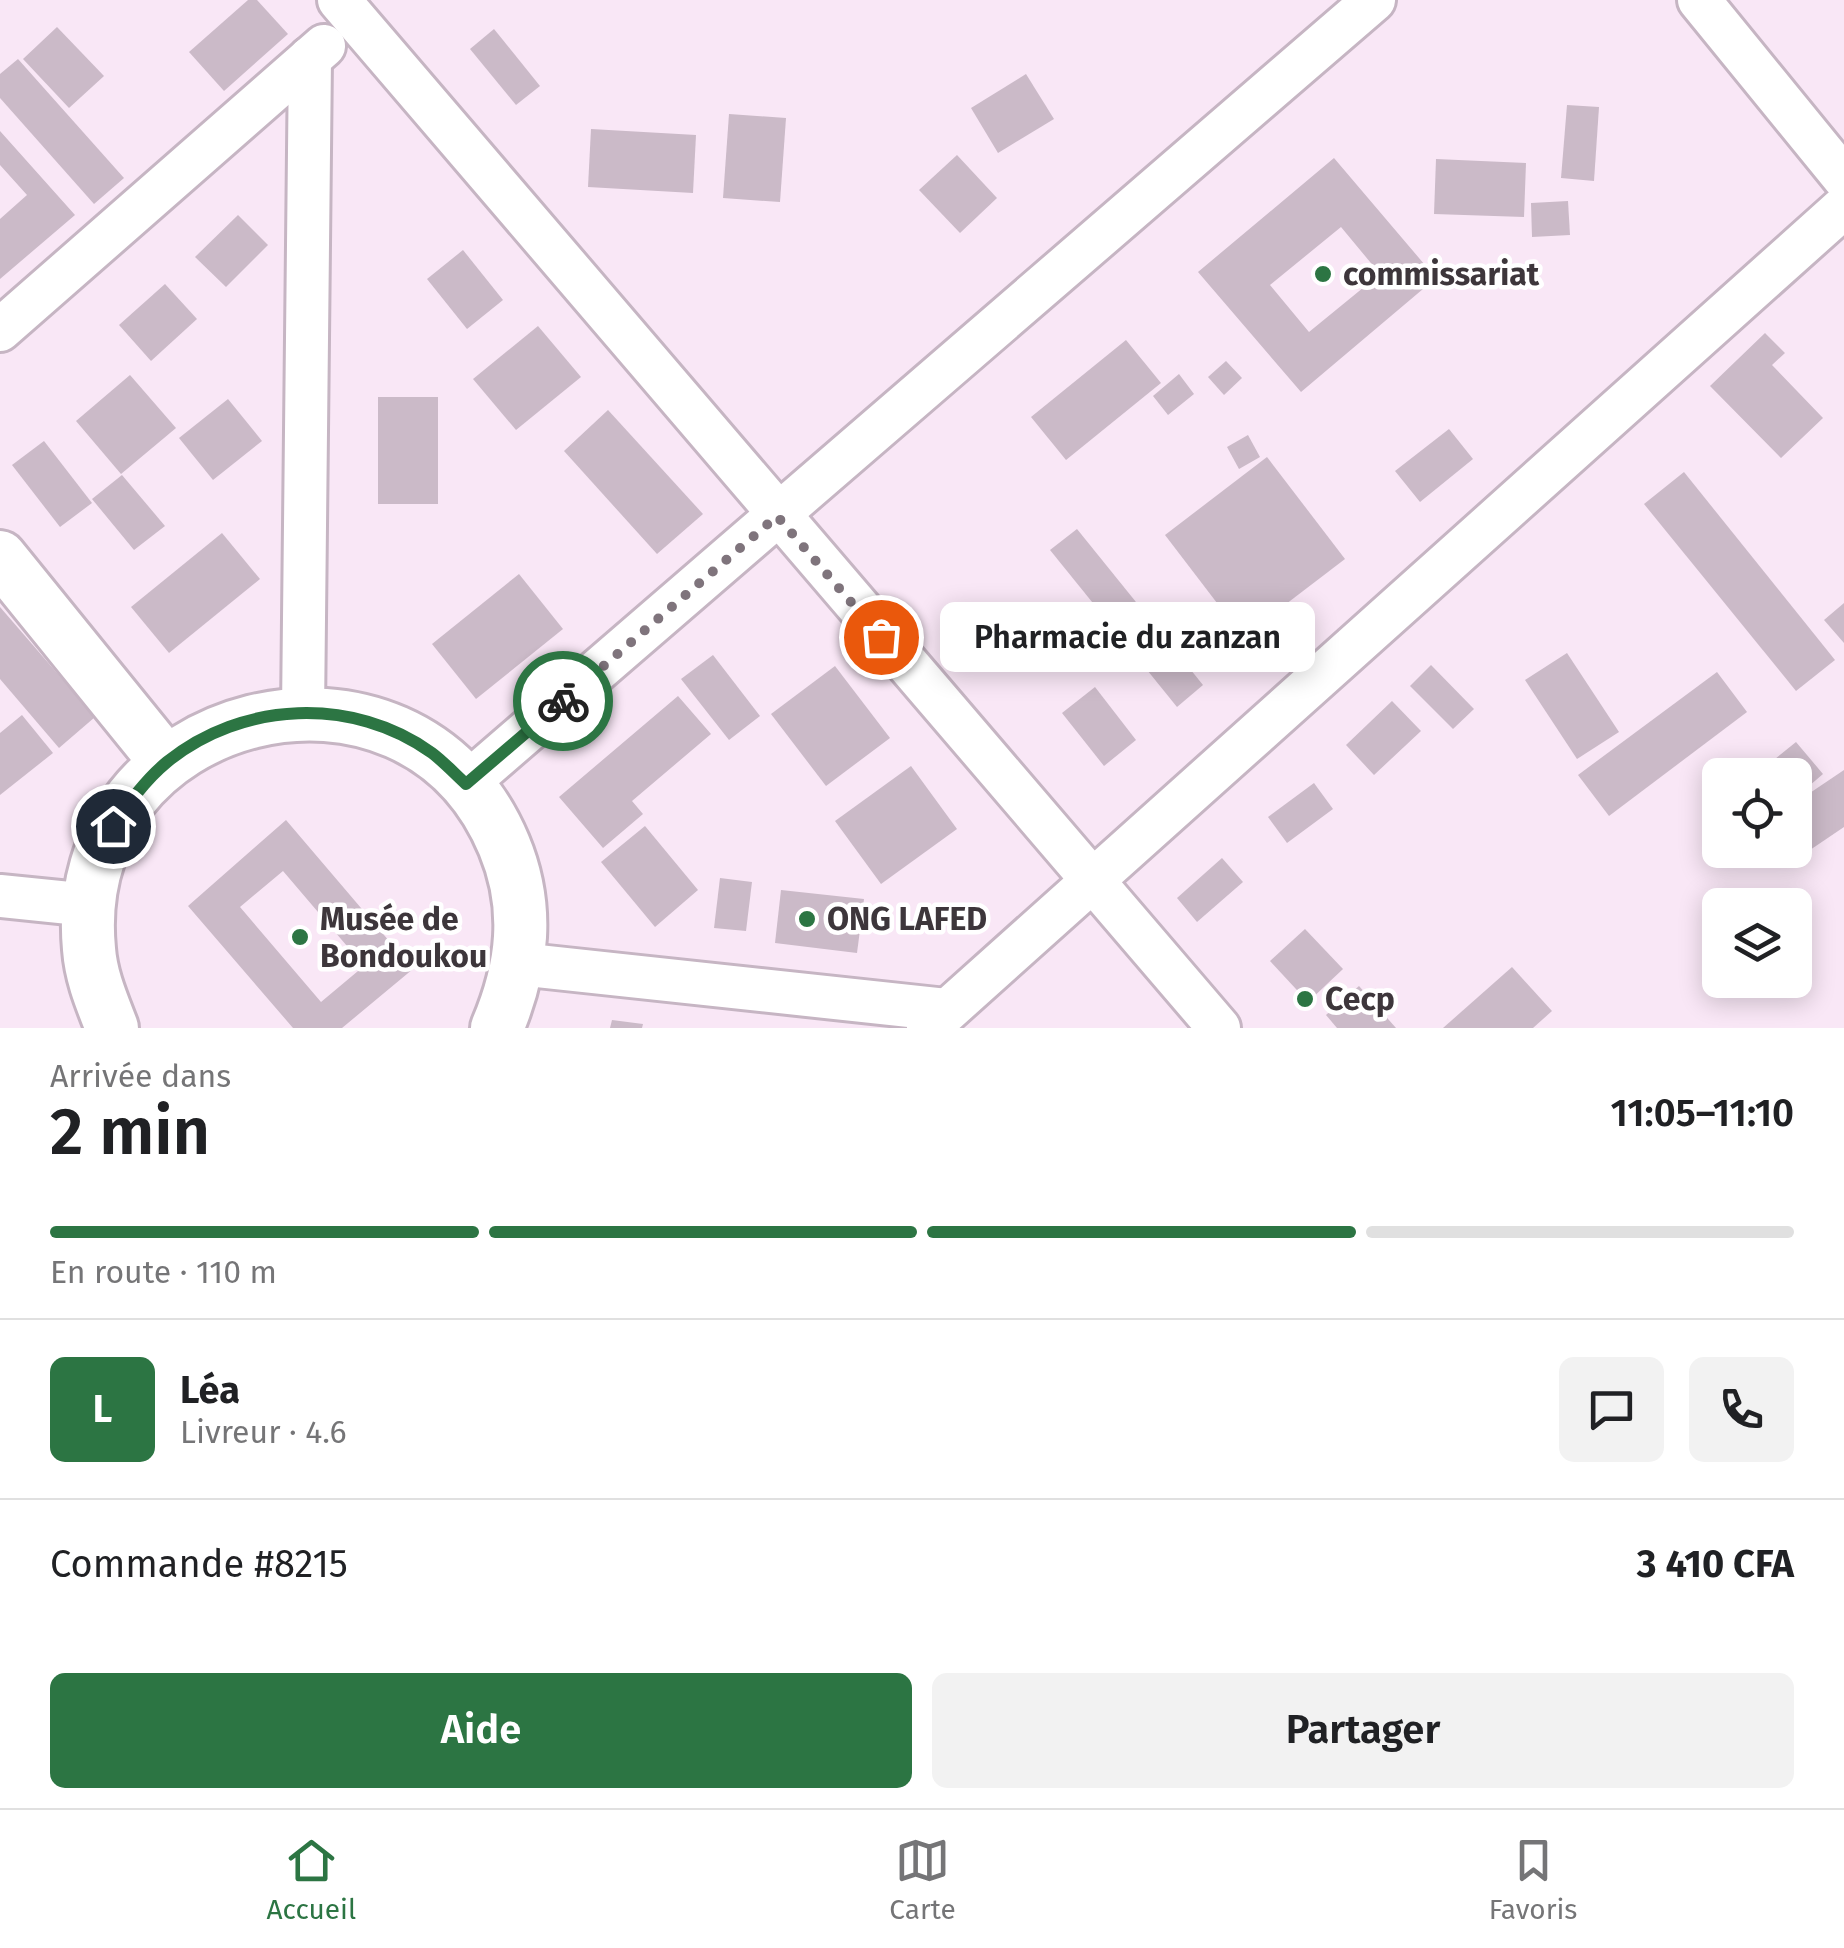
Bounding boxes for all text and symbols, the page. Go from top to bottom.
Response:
place label: commissariat [1343,255,1540,293]
marker: commissariat [1312,263,1334,285]
pin [839,595,924,680]
callout: Pharmacie du zanzan [941,602,1316,672]
icon: bag [854,610,909,665]
text: Pharmacie du zanzan [974,618,1281,656]
courier [513,651,613,751]
icon: bike [536,674,591,729]
map controls [1702,758,1812,998]
button: locate [1702,758,1812,868]
pin [71,784,156,869]
icon: home [86,799,141,854]
button: layers [1702,888,1812,998]
place label: Musée de Bondoukou [320,900,487,975]
place label: ONG LAFED [827,900,987,938]
marker: ONG LAFED [796,908,818,930]
marker: Musée de Bondoukou [289,926,311,948]
place label: Cecp [1325,980,1395,1018]
marker: Cecp [1294,988,1316,1010]
text: Arrivée dans [50,1057,231,1095]
text: 11:05–11:10 [1611,1090,1794,1136]
text: 2 min [50,1093,210,1171]
text: En route · 110 m [50,1253,277,1291]
button: chat [1559,1357,1664,1462]
button: phone [1689,1357,1794,1462]
text: Léa [180,1367,240,1413]
text: L [93,1386,112,1432]
text: Livreur · 4.6 [180,1413,347,1451]
text: Commande #8215 [50,1541,348,1587]
text: 3 410 CFA [1637,1541,1794,1587]
button: Aide [50,1673,912,1788]
button: Partager [932,1673,1794,1788]
tab: Accueil [267,1833,356,1926]
tab: Carte [889,1833,956,1926]
tab: Favoris [1489,1833,1577,1926]

